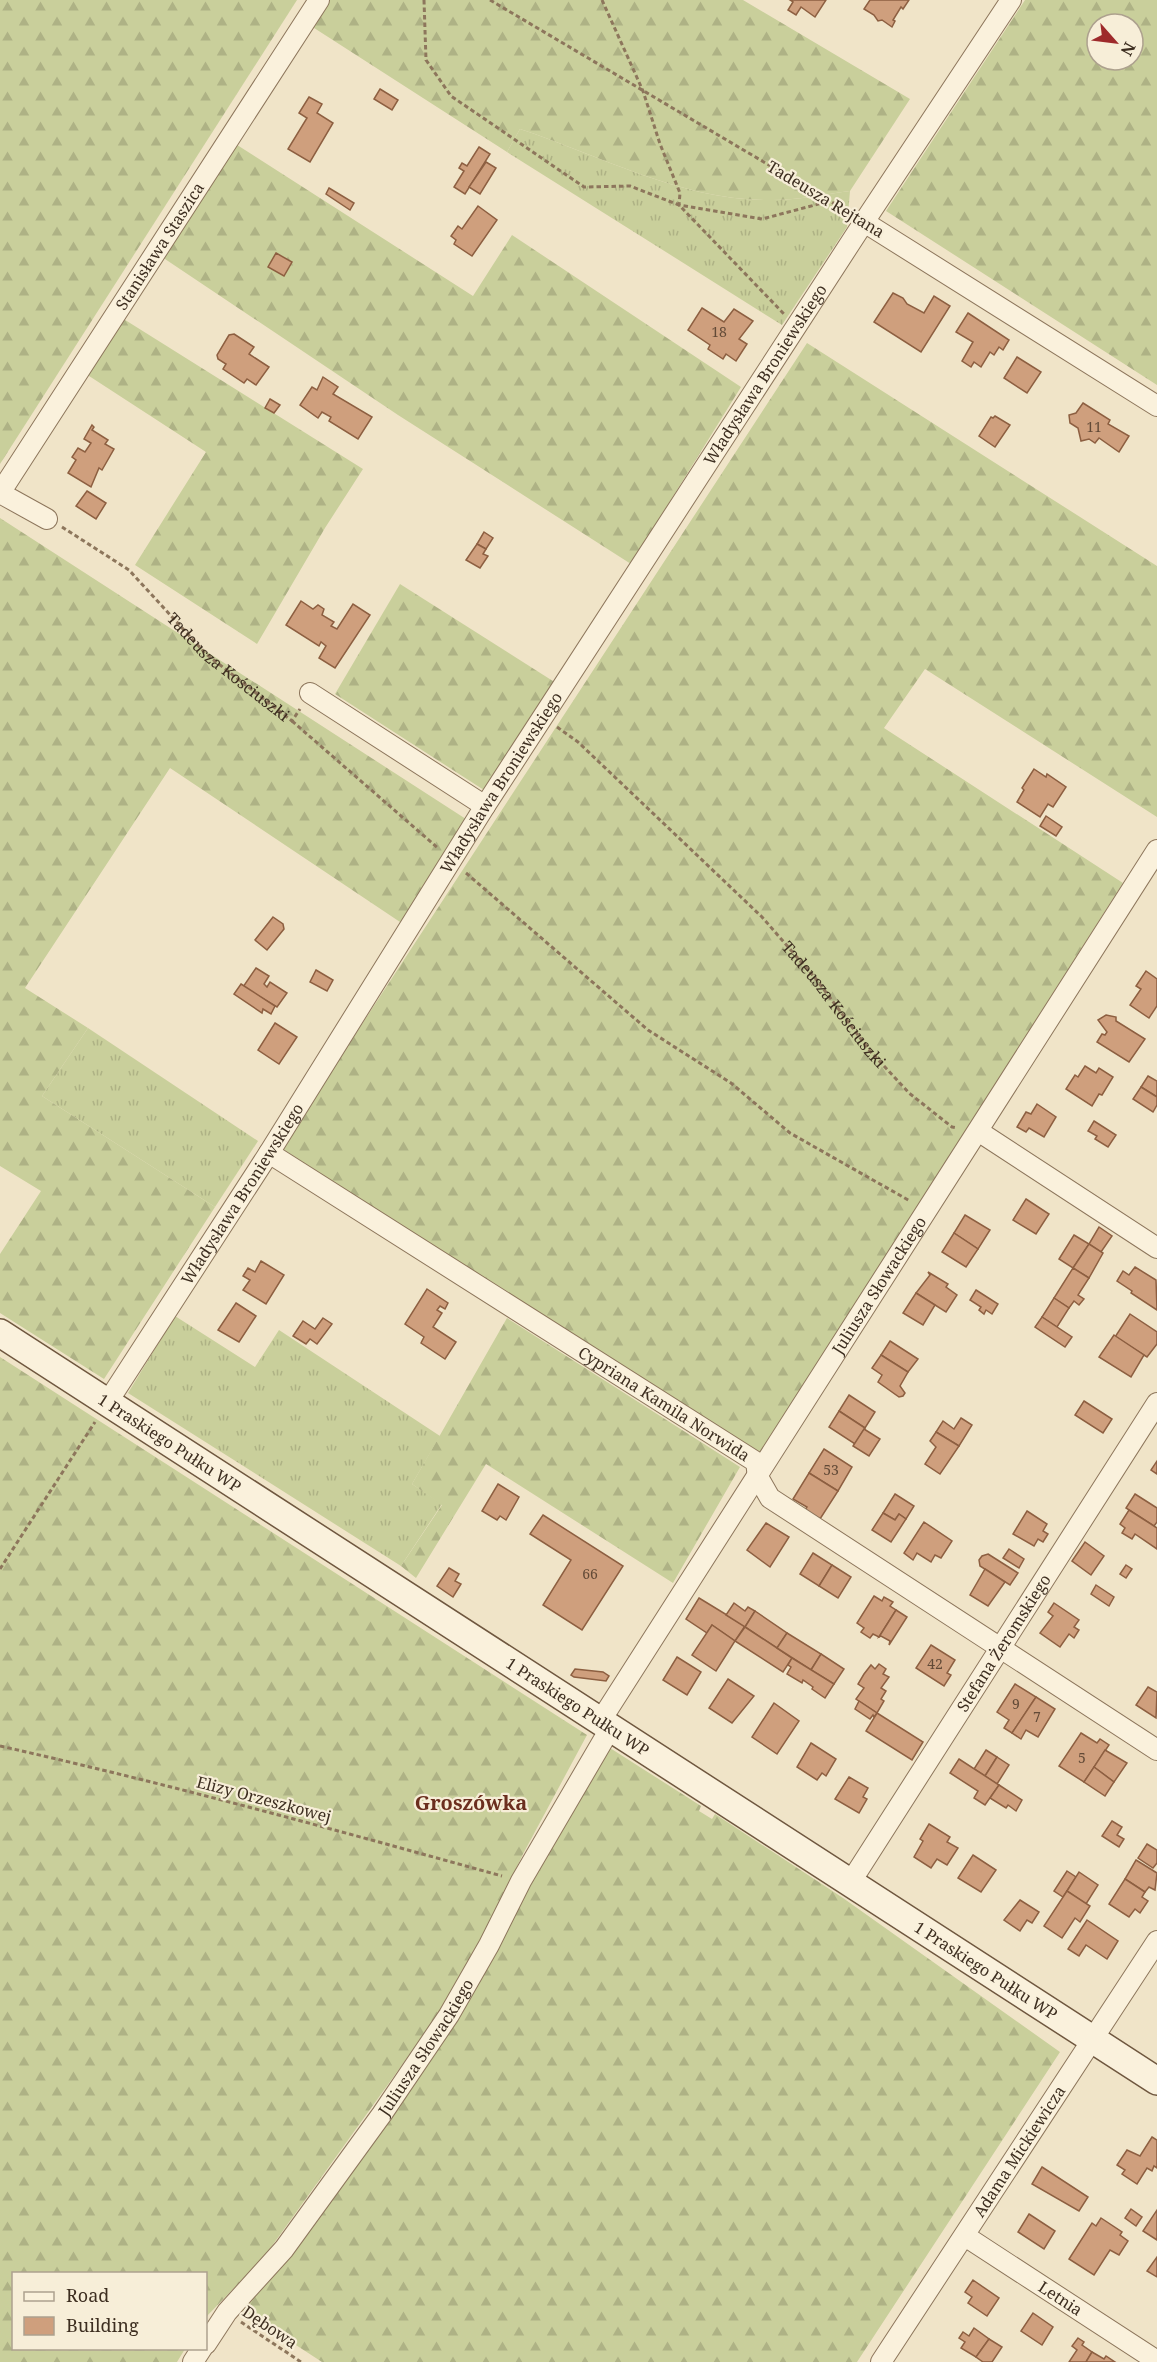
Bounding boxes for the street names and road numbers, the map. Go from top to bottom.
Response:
street label: Tadeusza Rejtana [763,155,889,243]
street label: Stanisława Staszica [110,178,209,314]
street label: Władysława Broniewskiego [698,280,832,469]
street label: Tadeusza Kościuszki [162,608,294,726]
street label: Władysława Broniewskiego [435,688,567,877]
street label: Tadeusza Kościuszki [777,936,891,1072]
street label: Władysława Broniewskiego [176,1099,308,1289]
street label: Juliusza Słowackiego [826,1212,931,1359]
street label: Cypriana Kamila Norwida [574,1341,754,1466]
street label: 1 Praskiego Pułku WP [94,1388,246,1497]
street label: Stefana Żeromskiego [951,1570,1056,1716]
street label: 1 Praskiego Pułku WP [502,1652,654,1761]
street label: Elizy Orzeszkowej [194,1770,334,1828]
street label: 1 Praskiego Pułku WP [910,1916,1062,2025]
street label: Juliusza Słowackiego [372,1975,478,2121]
street label: Adama Mickiewicza [968,2081,1070,2221]
street label: Letnia [1034,2276,1087,2321]
street label: Dębowa [238,2301,302,2353]

